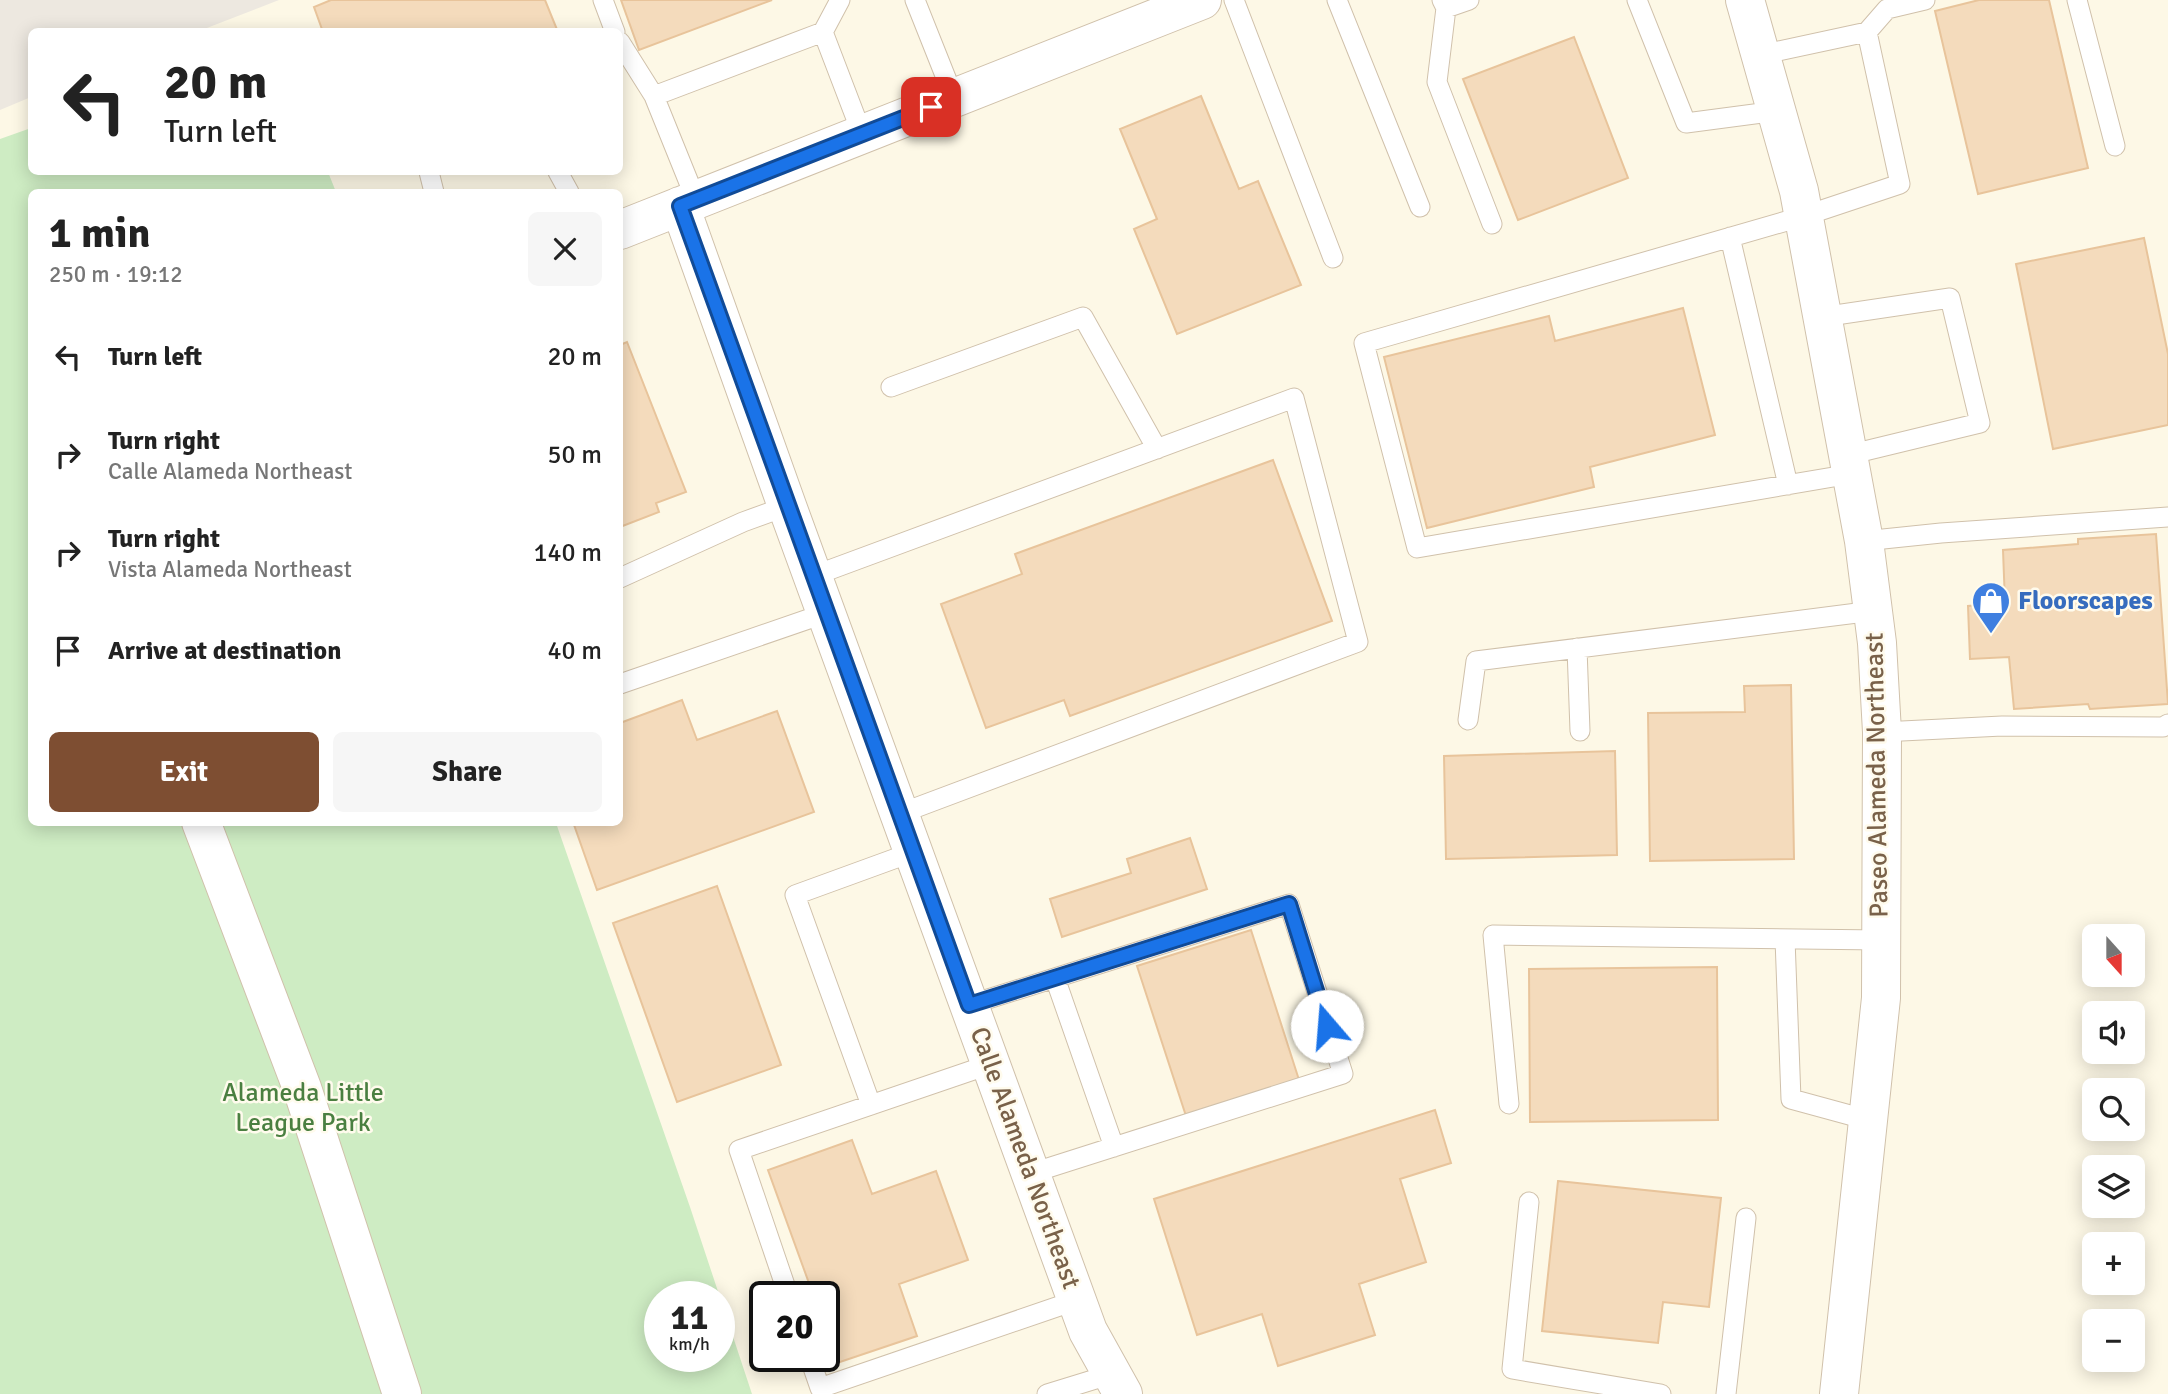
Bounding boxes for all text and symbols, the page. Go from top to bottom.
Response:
text: 20 m [164,52,267,112]
icon: left [49,56,140,147]
pin [901,77,961,137]
icon: arrive [912,88,950,126]
text: Turn left [164,112,277,151]
text: 1 min [49,208,150,259]
button: close [528,212,602,286]
text: 250 m · 19:12 [49,260,183,289]
icon: left [49,338,87,376]
text: Turn left [108,341,202,373]
text: 20 m [547,341,602,373]
text: Turn right [108,425,220,457]
icon: right [49,436,87,474]
text: 50 m [547,439,602,471]
text: Calle Alameda Northeast [108,457,352,486]
text: Turn right [108,523,220,555]
icon: right [49,534,87,572]
text: 140 m [533,537,602,569]
text: Vista Alameda Northeast [108,555,352,584]
shop icon: Floorscapes [1970,580,2012,635]
place label: Floorscapes [2018,585,2153,617]
icon: arrive [49,632,87,670]
street label: Paseo Alameda Northeast [1859,632,1895,918]
text: Arrive at destination [108,635,341,667]
text: 40 m [547,635,602,667]
button: Exit [49,732,319,812]
button: Share [333,732,602,812]
north arrow [2082,924,2146,987]
map controls [2082,924,2145,1372]
position arrow [1290,989,1364,1063]
button: sound [2082,1001,2145,1064]
street label: Calle Alameda Northeast [963,1023,1087,1293]
park label: Alameda Little League Park [222,1077,384,1139]
button: search [2082,1078,2145,1141]
button: layers [2082,1155,2145,1218]
button: + [2082,1232,2145,1295]
speed limit sign: 20 [749,1281,840,1372]
text: 11 [671,1296,708,1339]
button: − [2082,1309,2145,1372]
text: km/h [669,1333,710,1355]

